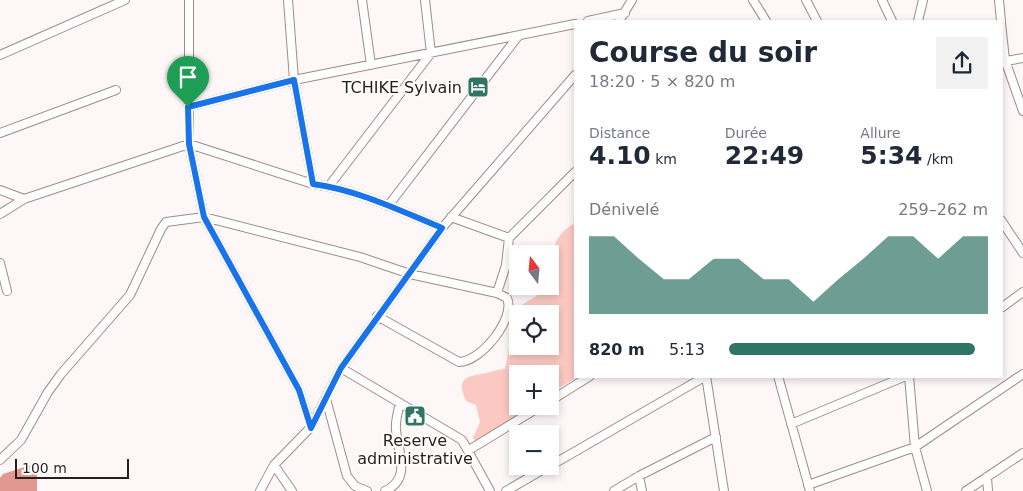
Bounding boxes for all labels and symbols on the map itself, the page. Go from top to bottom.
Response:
pin [167,56,209,107]
hotel icon: TCHIKE Sylvain [466,75,490,99]
place label: TCHIKE Sylvain [341,78,462,97]
north arrow [509,245,559,295]
public building icon: Reserve administrative [403,404,427,428]
place label: Reserve administrative [357,431,473,468]
scale bar [15,456,129,479]

